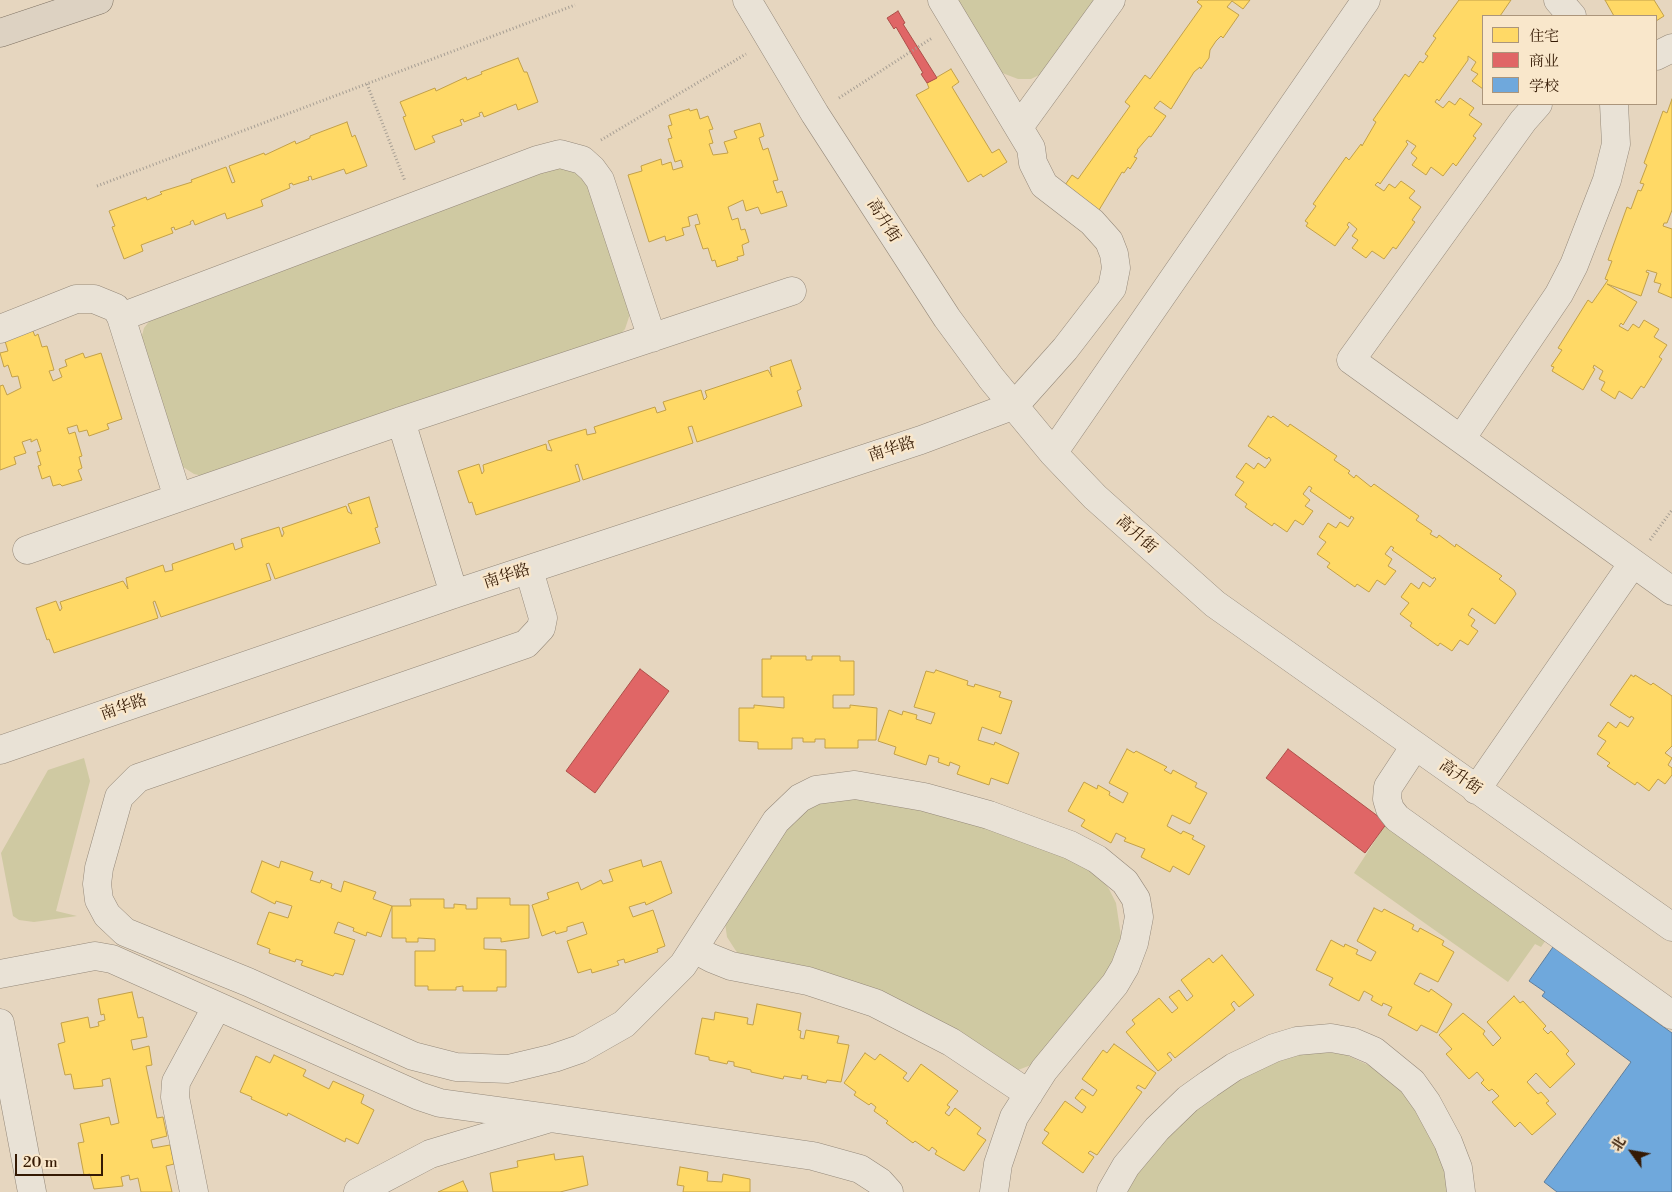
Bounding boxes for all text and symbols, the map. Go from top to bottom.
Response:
legend [1482,15,1657,105]
text: 住宅 [1529,27,1559,46]
text: 商业 [1529,52,1559,71]
text: 学校 [1529,77,1559,96]
street label: 高升街 [862,196,904,246]
street label: 南华路 [866,433,918,467]
street label: 高升街 [1112,512,1160,558]
street label: 南华路 [481,560,533,594]
street label: 南华路 [98,691,150,725]
street label: 高升街 [1435,756,1485,800]
north arrow [1607,1127,1657,1177]
text: 北 [1608,1133,1631,1155]
scale bar [18,1144,105,1176]
text: 20 m [23,1153,58,1172]

